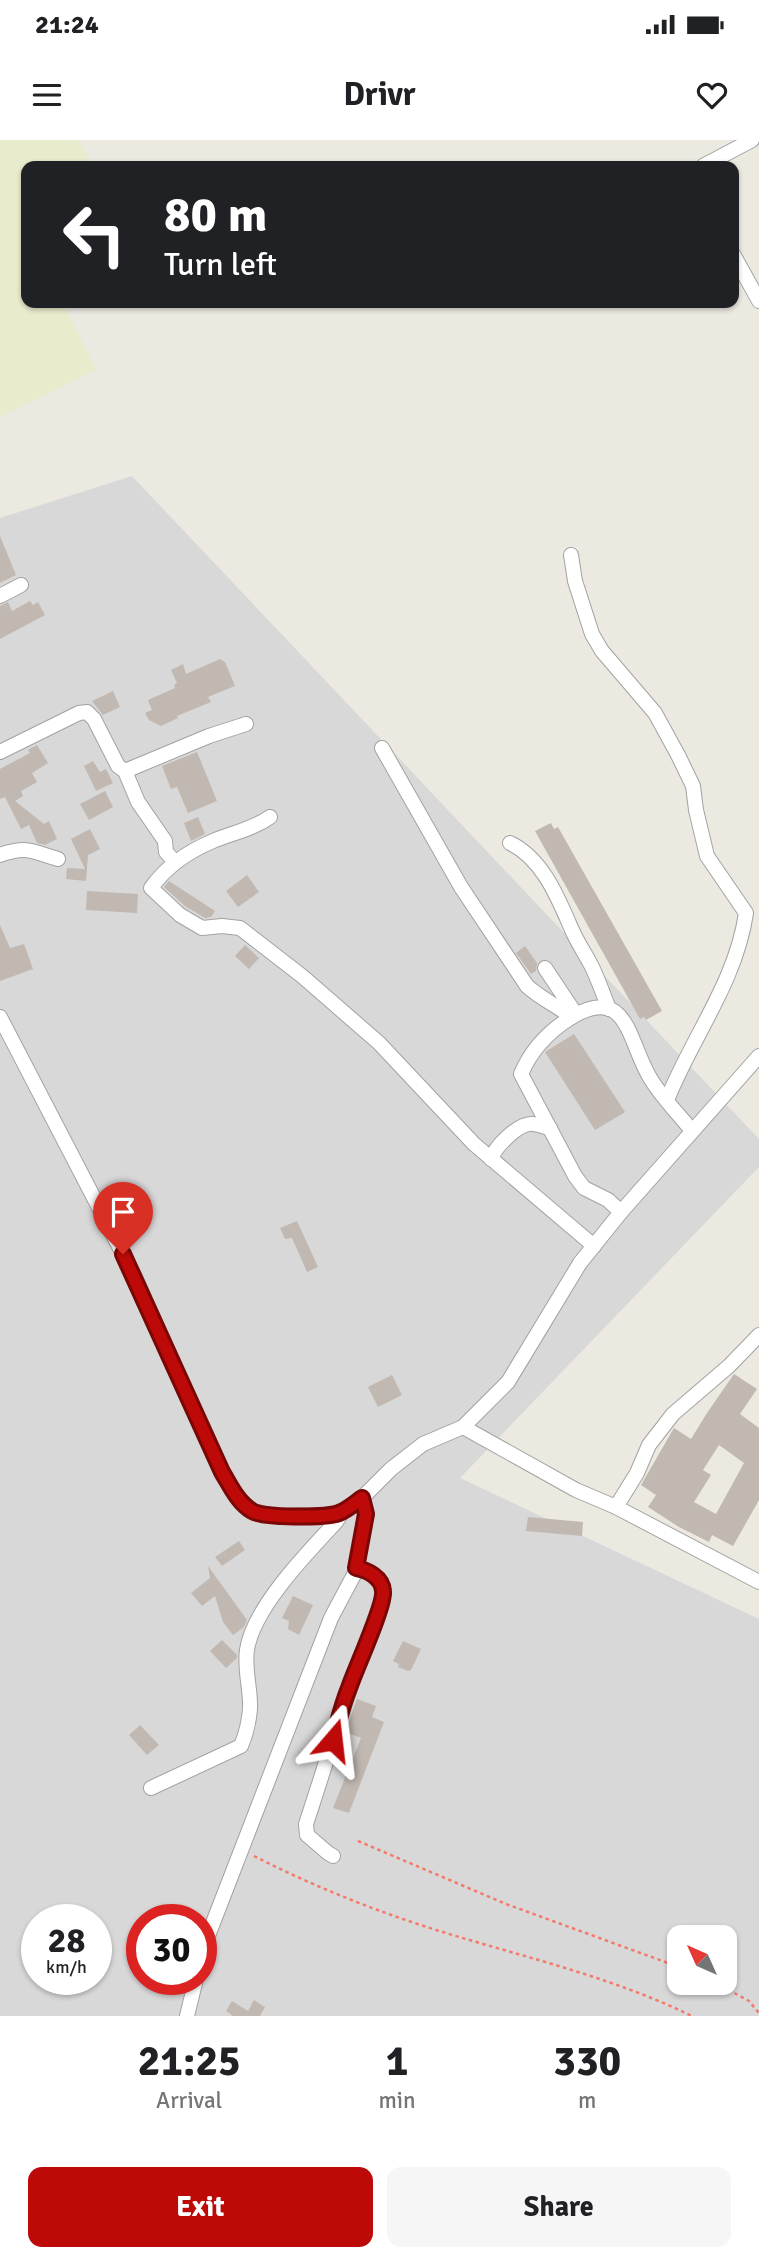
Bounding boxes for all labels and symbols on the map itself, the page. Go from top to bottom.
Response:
pin [93,1182,153,1254]
position arrow [296,1703,370,1777]
speed limit sign: 30 [126,1904,217,1995]
north arrow [667,1925,737,1995]

